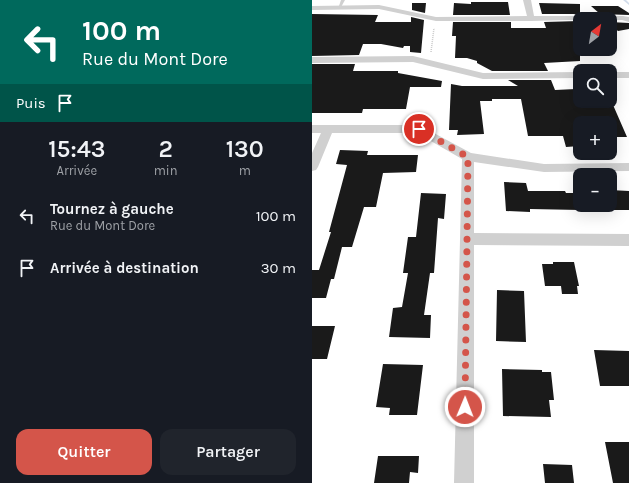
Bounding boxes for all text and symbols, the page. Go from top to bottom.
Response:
north arrow [573,12,617,56]
map controls [573,12,617,212]
text: 100 m [82,14,161,47]
icon: left [16,16,68,68]
text: Rue du Mont Dore [82,48,228,70]
button: search [573,64,617,108]
icon: arrive [54,92,76,114]
text: Puis [16,94,46,112]
pin [402,112,436,146]
button: + [573,116,617,160]
icon: arrive [408,118,430,140]
text: 15:43 [48,135,105,163]
text: 2 [158,135,173,163]
text: 130 [226,135,264,163]
text: Arrivée [56,163,97,178]
text: min [154,163,178,178]
text: m [239,163,251,178]
button: − [573,168,617,212]
text: Tournez à gauche [50,200,174,218]
icon: left [16,205,38,227]
text: 100 m [256,207,296,225]
text: Rue du Mont Dore [50,218,155,233]
icon: arrive [16,257,38,279]
text: Arrivée à destination [50,259,199,277]
text: 30 m [261,259,296,277]
position arrow [444,386,486,428]
button: Quitter [16,429,152,475]
button: Partager [160,429,296,475]

